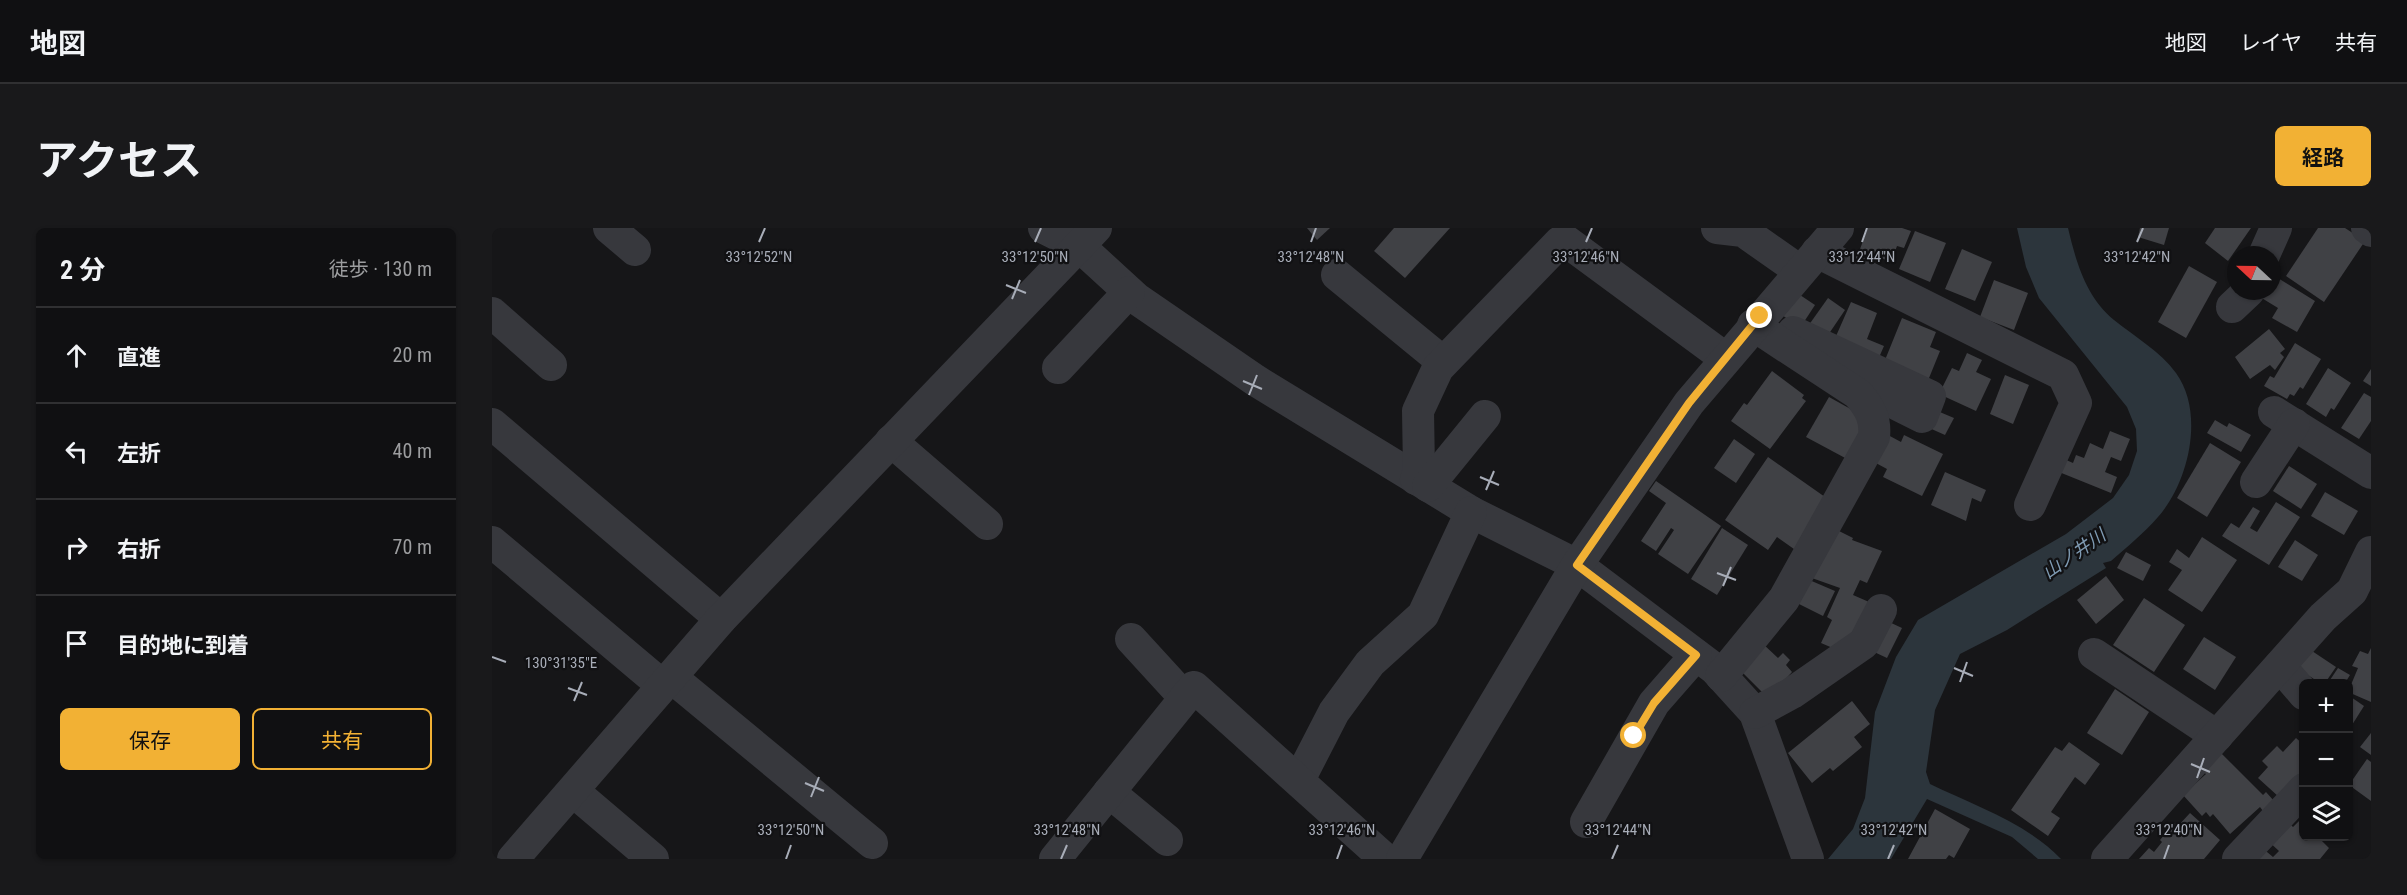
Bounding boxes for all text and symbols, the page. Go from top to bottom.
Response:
text: 地図 [30,27,86,60]
text: 地図 [2165,31,2207,55]
text: レイヤ [2240,31,2302,55]
text: 共有 [2335,31,2377,55]
button: 経路 [2275,126,2371,186]
text: アクセス [36,136,202,185]
north arrow [2227,246,2281,300]
text: 33°12'52"N [726,248,792,266]
text: 33°12'50"N [1002,248,1068,266]
text: 33°12'48"N [1278,248,1344,266]
text: 33°12'46"N [1553,248,1619,266]
text: 33°12'44"N [1829,248,1895,266]
text: 33°12'42"N [2104,248,2170,266]
text: 2 分 [60,255,105,285]
text: 徒歩 · 130 m [329,257,432,281]
route end [1746,302,1772,328]
icon: ahead [60,339,93,372]
text: 20 m [393,343,432,367]
text: 直進 [117,345,161,370]
icon: left [60,435,93,468]
text: 40 m [393,439,432,463]
text: 左折 [117,441,161,466]
water label: 山ノ井川 [2038,523,2111,583]
icon: right [60,531,93,564]
text: 70 m [393,535,432,559]
text: 右折 [117,537,161,562]
icon: arrive [60,627,93,660]
text: 目的地に到着 [117,633,249,658]
text: 130°31'35"E [525,654,597,672]
map controls [2299,679,2353,841]
button: + [2299,679,2353,733]
button: 保存 [60,708,240,770]
button: 共有 [252,708,432,770]
route start [1620,722,1646,748]
button: − [2299,733,2353,787]
button: layers [2299,787,2353,841]
text: 33°12'50"N [758,821,824,839]
text: 33°12'48"N [1034,821,1100,839]
text: 33°12'46"N [1309,821,1375,839]
text: 33°12'44"N [1585,821,1651,839]
text: 33°12'42"N [1861,821,1927,839]
text: 33°12'40"N [2136,821,2202,839]

